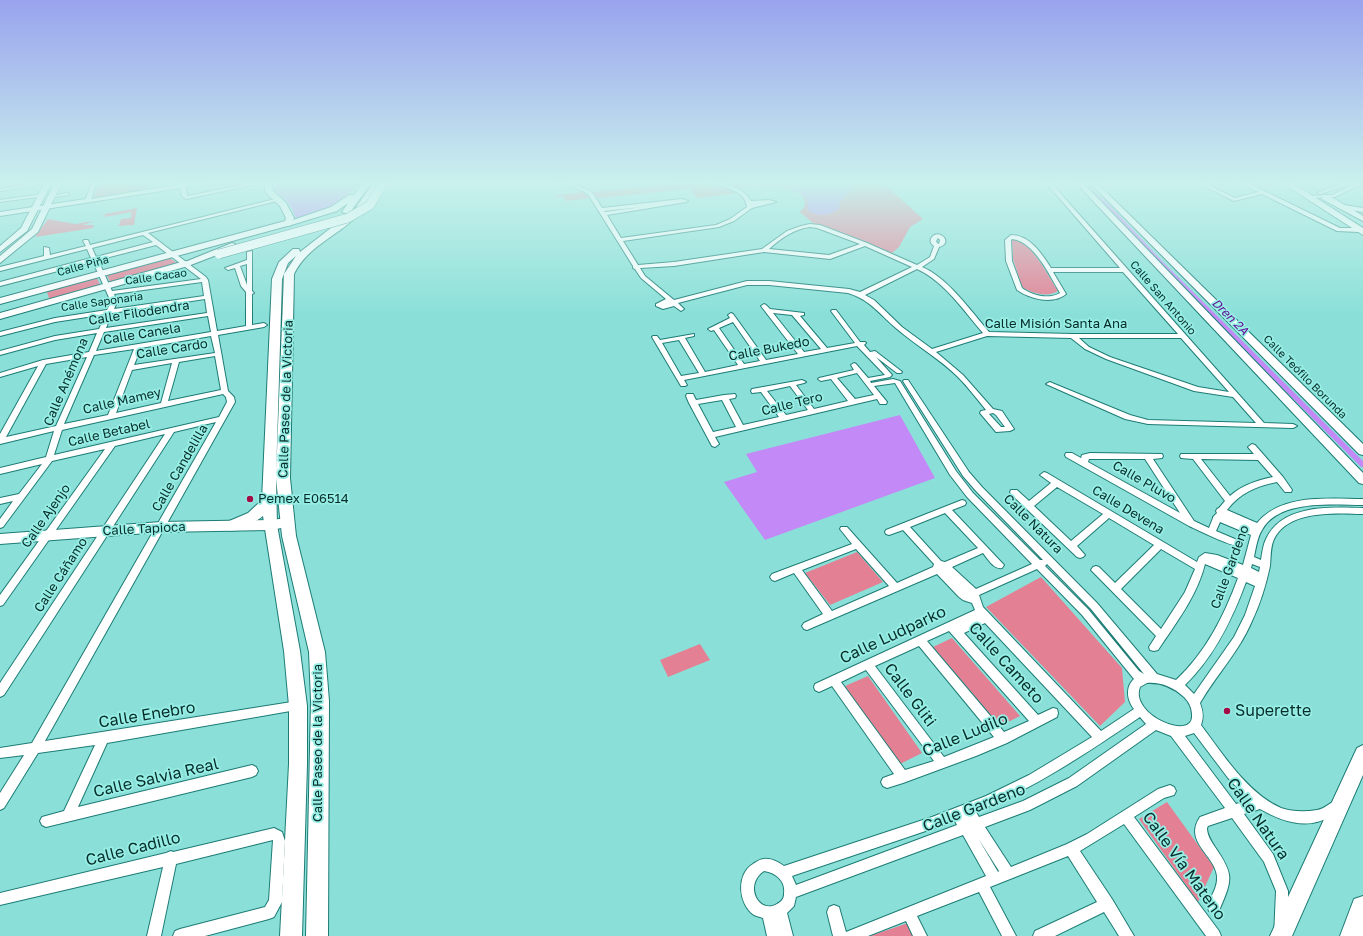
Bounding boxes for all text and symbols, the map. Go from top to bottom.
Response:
street label: Calle Piña [56,253,110,279]
street label: Calle San Antonio [1127,258,1199,338]
street label: Calle Cacao [124,266,188,288]
street label: Calle Saponaria [60,290,144,314]
water label: Dren 2A [1209,296,1251,338]
street label: Calle Filodendra [87,297,191,329]
street label: Calle Misión Santa Ana [985,316,1127,332]
street label: Calle Canela [102,320,182,348]
street label: Calle Paseo de la Victoria [275,320,297,478]
street label: Calle Teófilo Borunda [1260,332,1350,422]
street label: Calle Bukedo [727,334,811,364]
street label: Calle Anémona [40,336,92,428]
street label: Calle Cardo [135,336,209,362]
street label: Calle Mamey [81,384,163,418]
street label: Calle Tero [760,389,824,419]
street label: Calle Betabel [66,416,152,450]
street label: Calle Candelilla [149,422,211,514]
street label: Calle Pluvo [1110,458,1178,506]
street label: Calle Ajenjo [18,481,74,551]
street label: Calle Devena [1089,482,1167,538]
place label: Pemex E06514 [258,491,349,507]
street label: Calle Natura [1000,491,1066,557]
marker: Pemex E06514 [245,494,255,504]
street label: Calle Tapioca [102,519,186,539]
street label: Calle Gardeno [1208,523,1252,611]
street label: Calle Cáñamo [31,535,91,615]
street label: Calle Ludparko [837,602,949,668]
street label: Calle Cameto [965,618,1047,708]
street label: Calle Gliti [880,659,940,731]
street label: Calle Paseo de la Victoria [310,664,326,822]
street label: Calle Enebro [97,698,197,732]
place label: Superette [1235,701,1311,721]
marker: Superette [1222,706,1232,716]
street label: Calle Ludilo [919,709,1011,761]
street label: Calle Salvia Real [92,754,220,802]
street label: Calle Natura [1223,774,1293,864]
street label: Calle Gardeno [920,780,1028,836]
street label: Calle Vía Mateno [1138,808,1230,924]
street label: Calle Cadillo [84,828,182,870]

